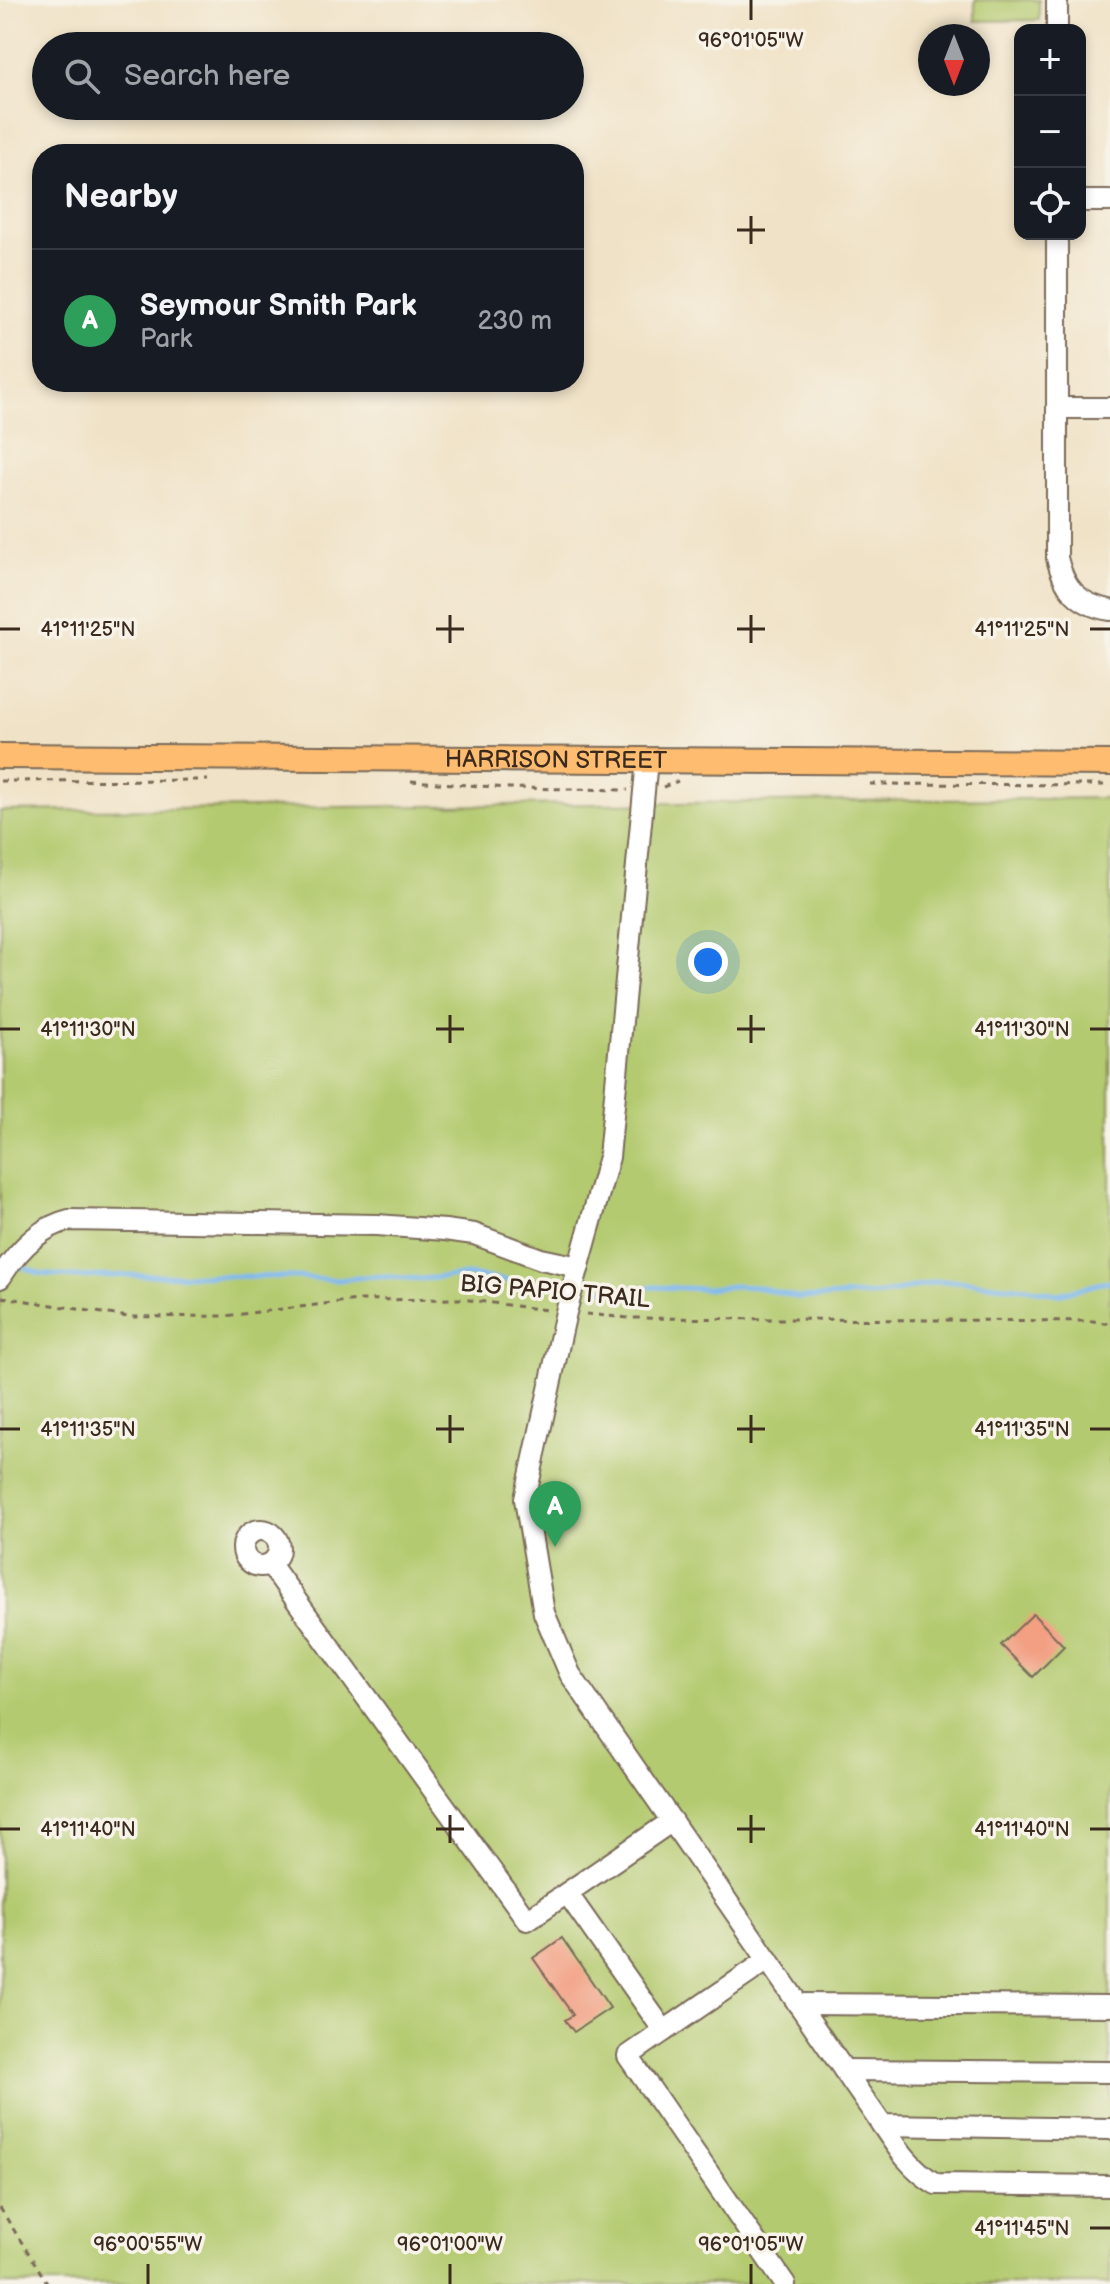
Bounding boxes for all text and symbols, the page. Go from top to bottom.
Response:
north arrow [918,24,990,96]
map controls [1014,24,1086,240]
button: + [1014,24,1086,96]
text: 96°01'05"W [698,29,804,53]
search box [32,32,584,120]
icon: search [60,54,104,98]
text: Search here [124,58,290,94]
button: − [1014,96,1086,168]
button: locate [1014,168,1086,240]
text: Nearby [64,176,178,217]
text: Seymour Smith Park [140,288,417,324]
text: A [82,306,98,337]
text: 230 m [477,306,552,337]
text: Park [140,324,192,355]
text: 41°11'25"N [41,618,135,642]
text: 41°11'25"N [975,618,1069,642]
street label: HARRISON STREET [445,745,668,775]
your location [688,942,728,982]
text: 41°11'30"N [40,1018,136,1042]
text: 41°11'30"N [974,1018,1070,1042]
street label: BIG PAPIO TRAIL [459,1269,651,1314]
text: 41°11'35"N [40,1418,136,1442]
text: 41°11'35"N [974,1418,1070,1442]
pin: A [529,1481,581,1547]
text: 41°11'40"N [40,1818,136,1842]
text: 41°11'40"N [974,1818,1070,1842]
text: 41°11'45"N [974,2217,1070,2241]
text: 96°00'55"W [93,2233,203,2257]
text: 96°01'00"W [397,2233,503,2257]
text: 96°01'05"W [698,2233,804,2257]

